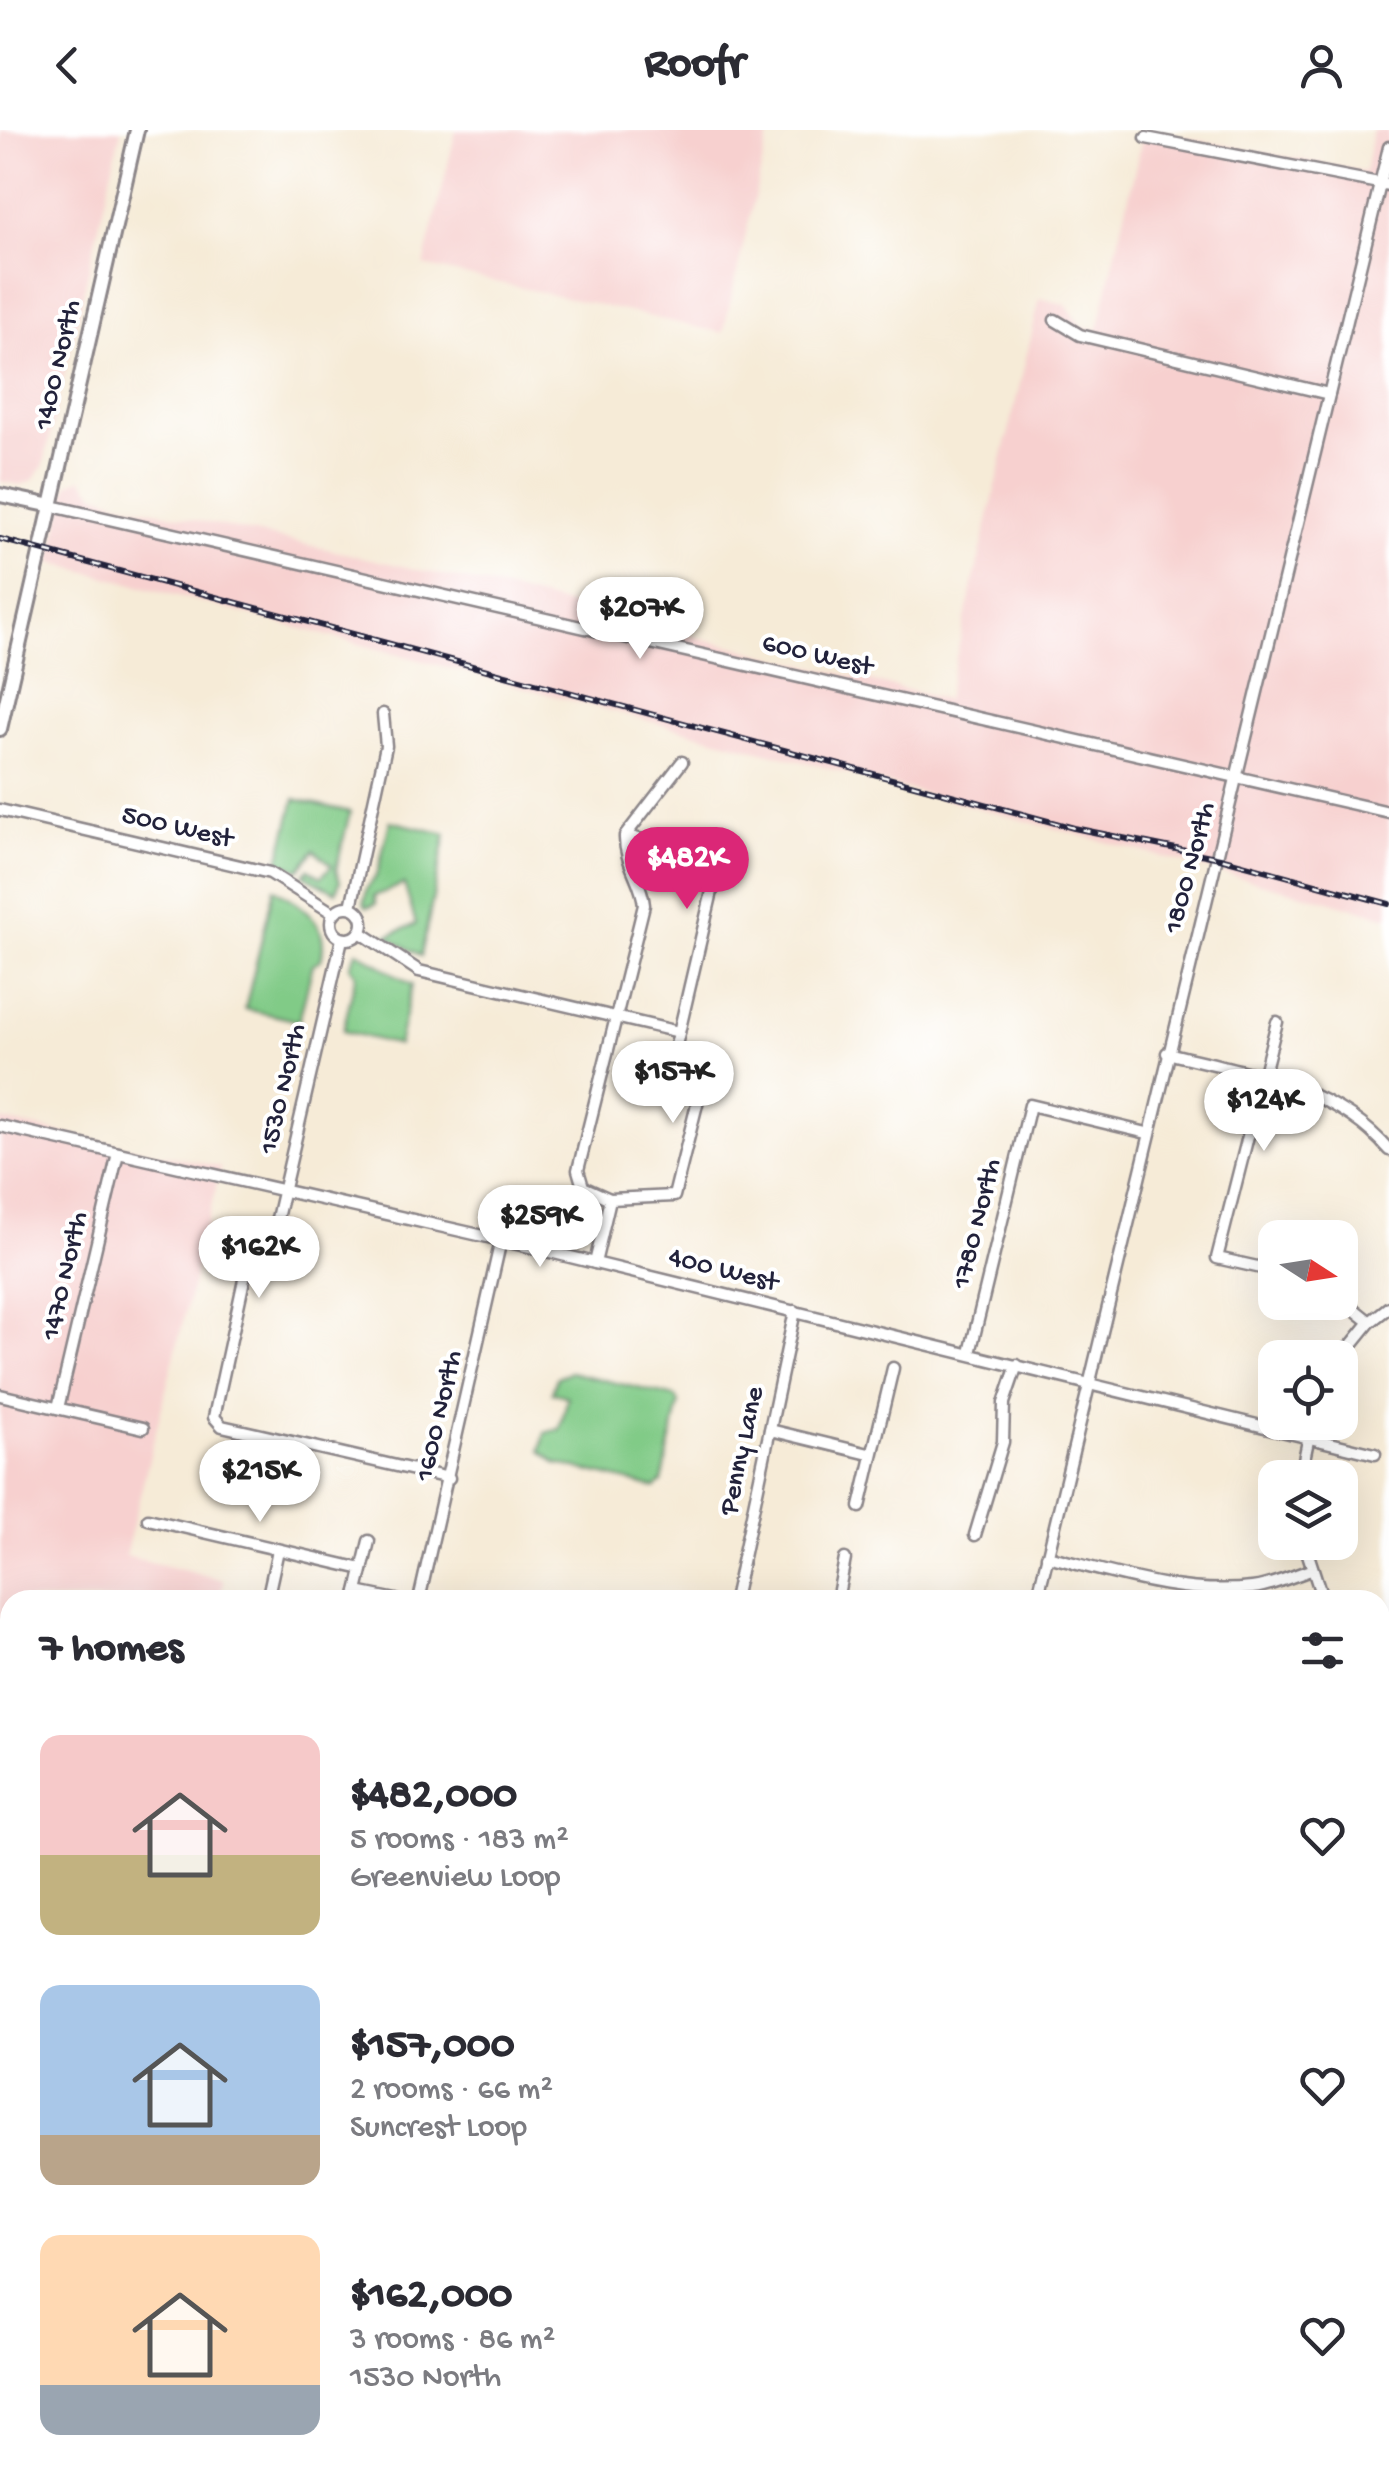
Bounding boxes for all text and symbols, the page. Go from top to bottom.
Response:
icon: back [40,38,95,93]
icon: person [1294,38,1349,93]
text: Roofr [645,39,745,92]
street label: 1400 North [28,297,90,434]
pin: $207K [570,577,710,662]
text: $207K [599,590,681,628]
street label: 600 West [758,627,878,685]
street label: 500 West [118,799,238,857]
street label: 1800 North [1157,799,1224,938]
pin: $482K [617,827,757,912]
text: $482K [647,840,727,878]
street label: 1530 North [253,1021,315,1158]
pin: $157K [603,1041,743,1126]
text: $157K [634,1054,712,1092]
pin: $124K [1194,1069,1334,1154]
text: $124K [1226,1082,1302,1120]
street label: 1780 North [946,1156,1010,1293]
pin: $259K [470,1185,610,1270]
text: $259K [500,1198,580,1236]
street label: 1470 North [35,1209,97,1344]
pin: $162K [189,1216,329,1301]
north arrow [1258,1220,1358,1320]
map controls [1258,1220,1358,1560]
text: $162K [221,1229,297,1267]
street label: 400 West [665,1241,784,1301]
button: locate [1258,1340,1358,1440]
street label: 1600 North [409,1347,471,1486]
street label: Penny Lane [713,1383,773,1519]
pin: $215K [190,1440,330,1525]
text: $215K [221,1453,299,1491]
button: layers [1258,1460,1358,1560]
icon: filters [1295,1623,1350,1678]
text: 7 homes [40,1626,183,1675]
text: $482,000 [350,1773,517,1822]
icon: home [120,1775,240,1895]
icon: heart [1295,1808,1350,1863]
text: 5 rooms · 183 m² [350,1822,569,1860]
text: Greenview Loop [350,1860,560,1898]
text: $157,000 [350,2023,515,2072]
icon: home [120,2025,240,2145]
icon: heart [1295,2058,1350,2113]
text: 2 rooms · 66 m² [350,2072,553,2110]
text: Suncrest Loop [350,2110,527,2148]
text: $162,000 [350,2273,512,2322]
icon: home [120,2275,240,2395]
icon: heart [1295,2308,1350,2363]
text: 3 rooms · 86 m² [350,2322,555,2360]
text: 1530 North [350,2360,501,2398]

